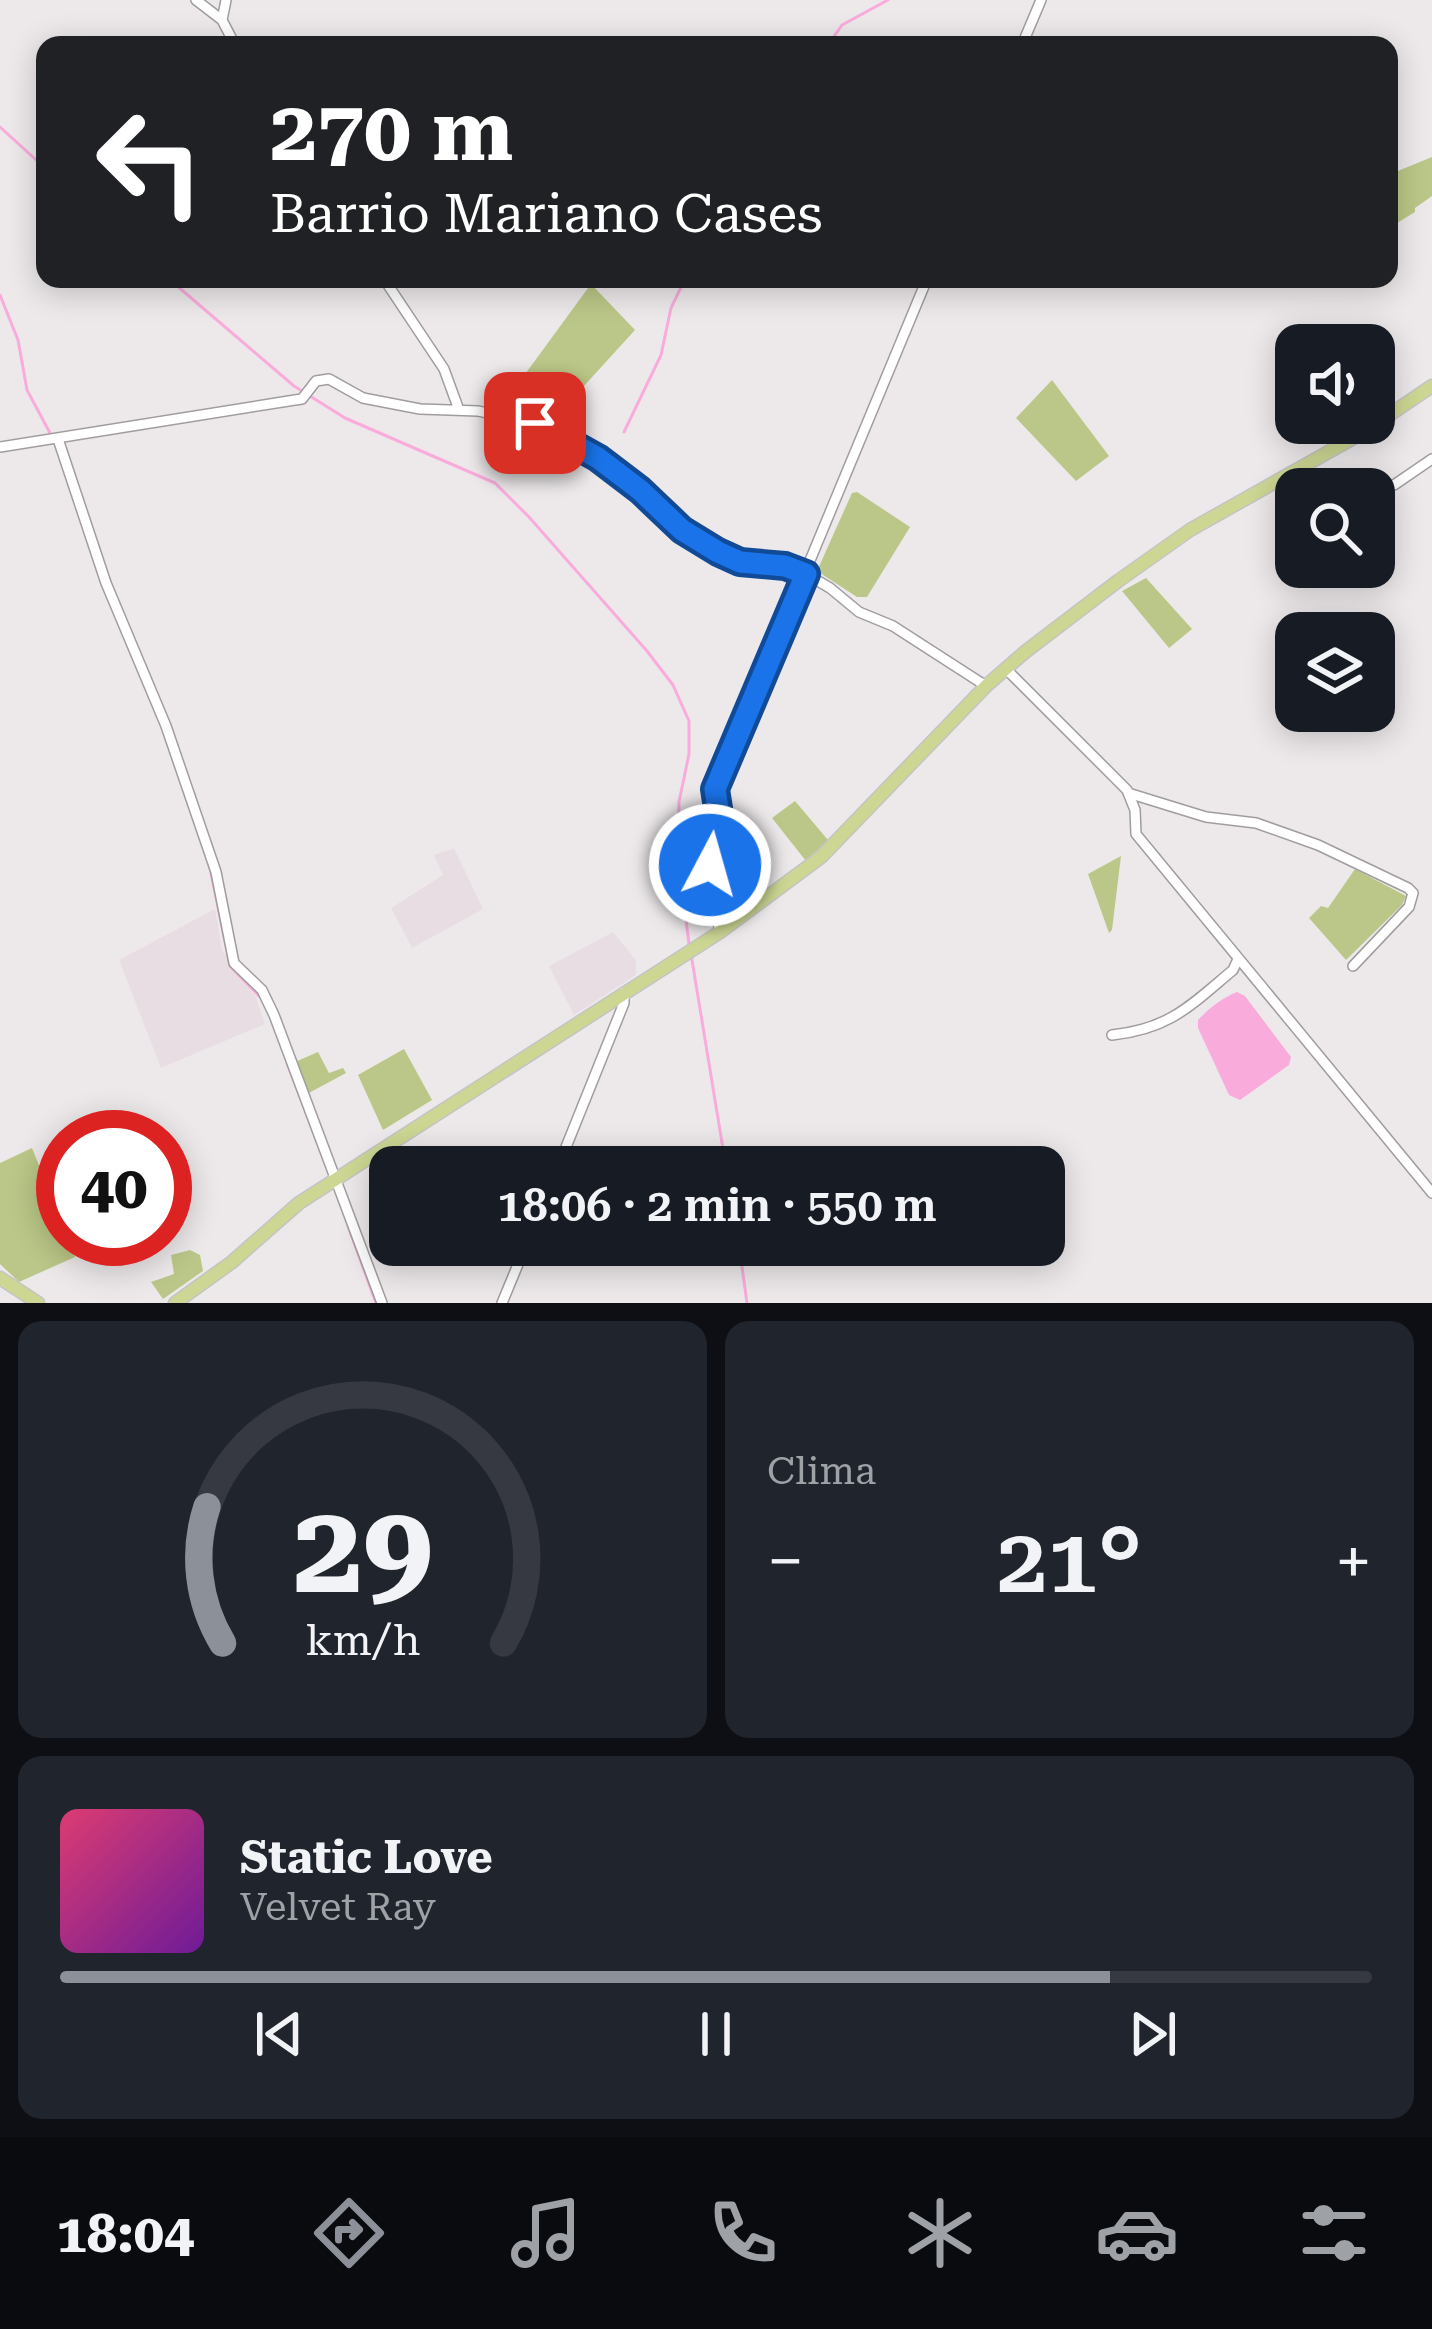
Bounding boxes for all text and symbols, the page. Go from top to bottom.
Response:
text: 270 m [270,82,513,180]
icon: left [72,84,228,240]
text: Barrio Mariano Cases [270,182,823,245]
map controls [1275,324,1395,732]
button: sound [1275,324,1395,444]
pin [484,372,586,474]
icon: arrive [502,390,568,456]
button: search [1275,468,1395,588]
button: layers [1275,612,1395,732]
position arrow [647,802,773,928]
speed limit sign: 40 [36,1110,192,1266]
text: 18:06 · 2 min · 550 m [497,1179,937,1232]
text: Clima [767,1448,876,1494]
text: 29 [293,1476,432,1622]
text: 21° [997,1509,1142,1614]
text: − [767,1523,804,1600]
text: + [1335,1523,1372,1600]
text: km/h [305,1614,420,1664]
text: Static Love [240,1831,493,1884]
text: Velvet Ray [240,1884,436,1930]
icon: previous [246,2001,312,2067]
icon: pause [683,2001,749,2067]
icon: next [1120,2001,1186,2067]
icon: directions [307,2191,391,2275]
icon: music [504,2191,588,2275]
icon: phone [701,2191,785,2275]
icon: climate [898,2191,982,2275]
icon: car [1095,2191,1179,2275]
icon: filters [1292,2191,1376,2275]
text: 18:04 [56,2202,194,2265]

